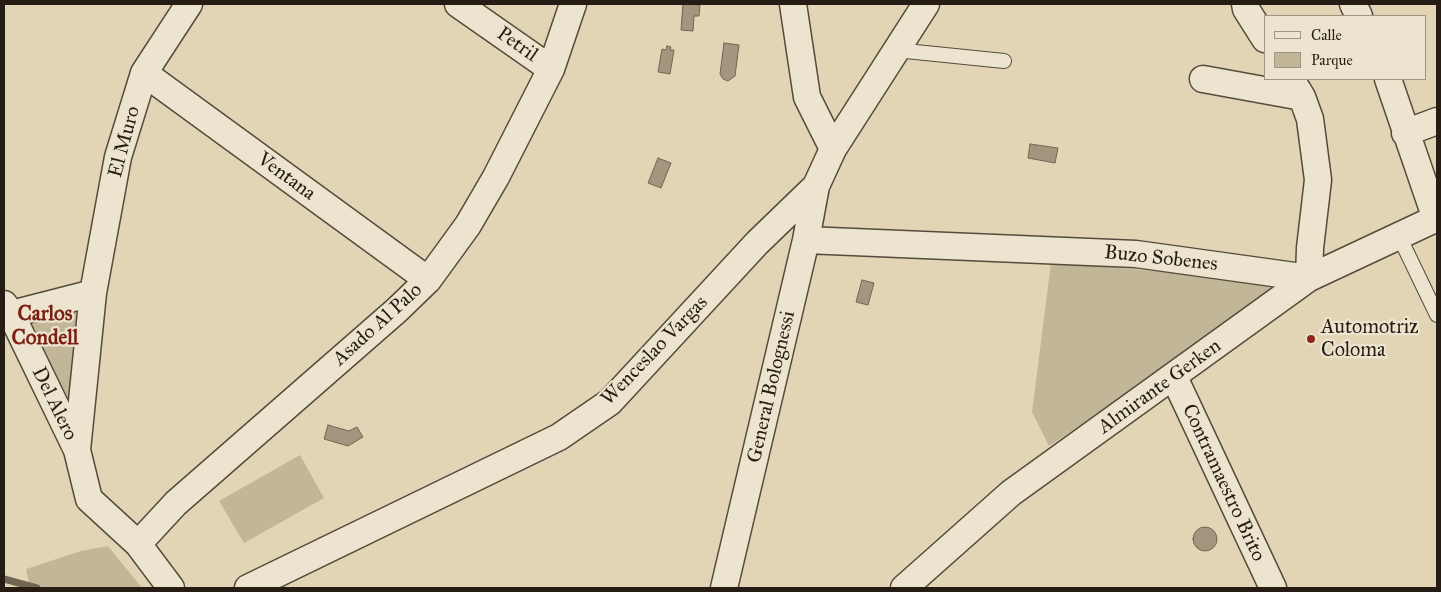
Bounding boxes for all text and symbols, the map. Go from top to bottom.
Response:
legend [1264,15,1426,80]
street label: Petril [492,22,542,68]
text: Calle [1311,26,1342,44]
text: Parque [1311,51,1353,69]
street label: El Muro [104,104,146,180]
street label: Ventana [252,148,320,206]
street label: Buzo Sobenes [1103,241,1219,277]
street label: Asado Al Palo [328,279,428,371]
street label: Wenceslao Vargas [597,291,713,411]
district label: Carlos Condell [11,302,79,352]
street label: General Bolognessi [743,309,801,465]
place label: Automotriz Coloma [1321,316,1418,363]
marker: Automotriz Coloma [1305,333,1317,345]
street label: Almirante Gerken [1094,334,1226,440]
street label: Del Alero [26,363,82,445]
street label: Contramaestro Brito [1176,400,1270,566]

